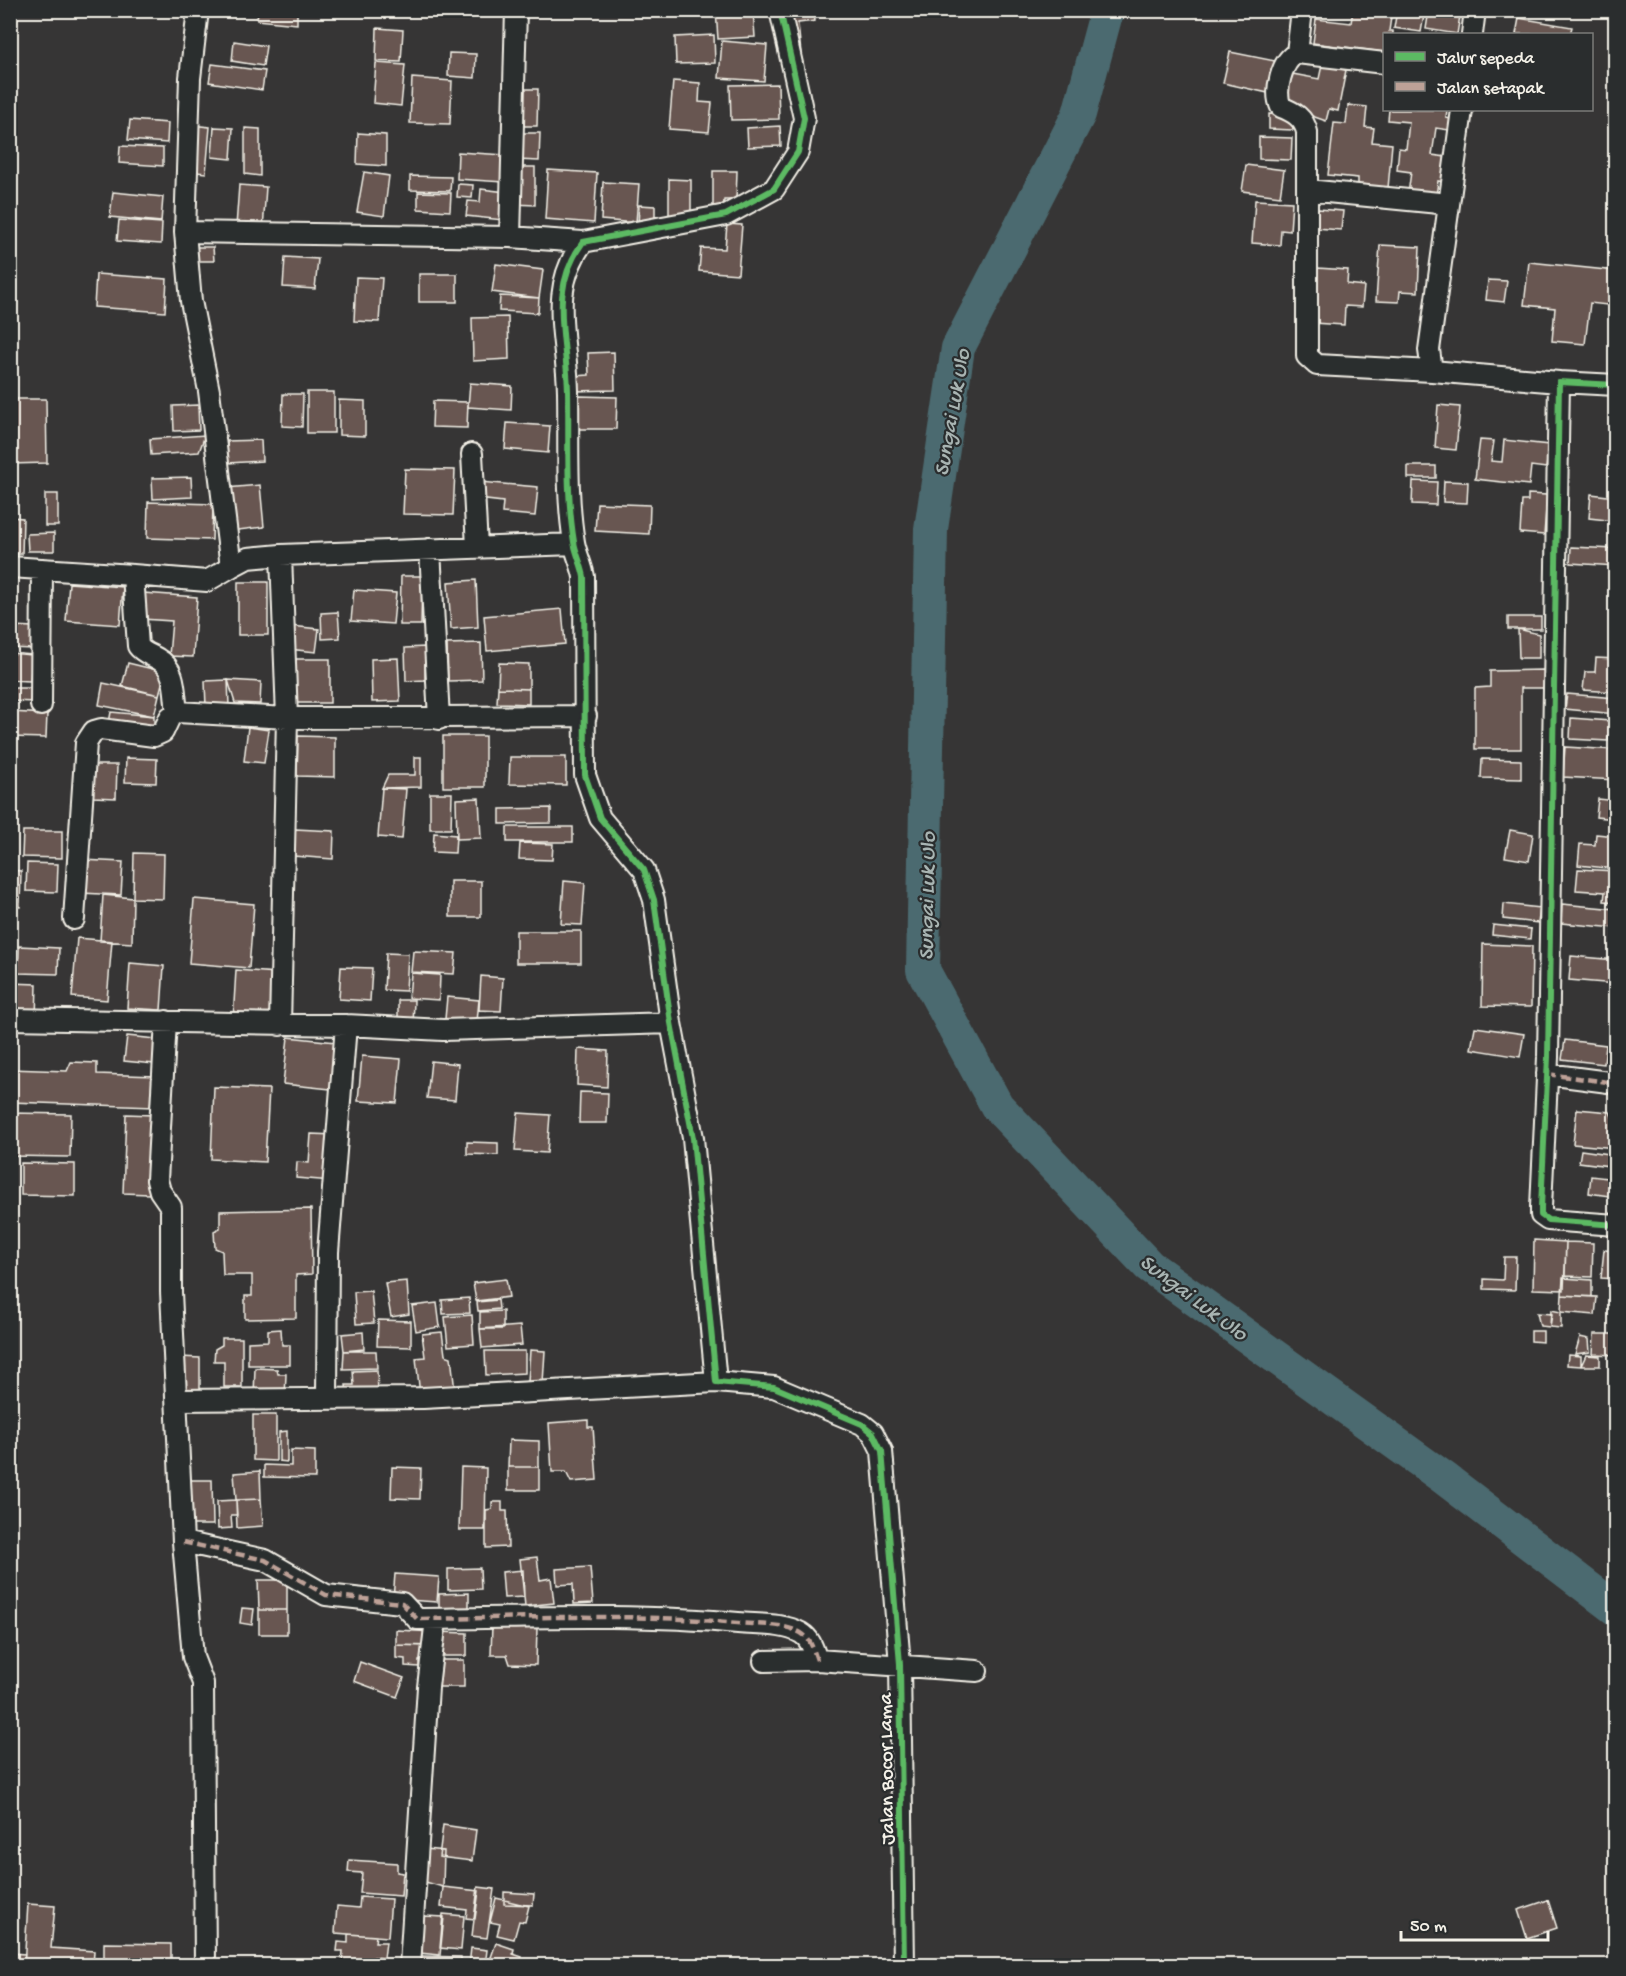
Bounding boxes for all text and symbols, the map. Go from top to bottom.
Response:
legend [1383,33,1593,111]
text: Jalur sepeda [1437,49,1535,70]
text: Jalan setapak [1437,79,1545,100]
water label: Sungai Luk Ulo [930,346,978,478]
water label: Sungai Luk Ulo [915,830,943,960]
water label: Sungai Luk Ulo [1134,1250,1253,1349]
street label: Jalan Bocor Lama [875,1691,902,1845]
scale bar [1401,1904,1548,1942]
text: 50 m [1410,1917,1447,1938]

